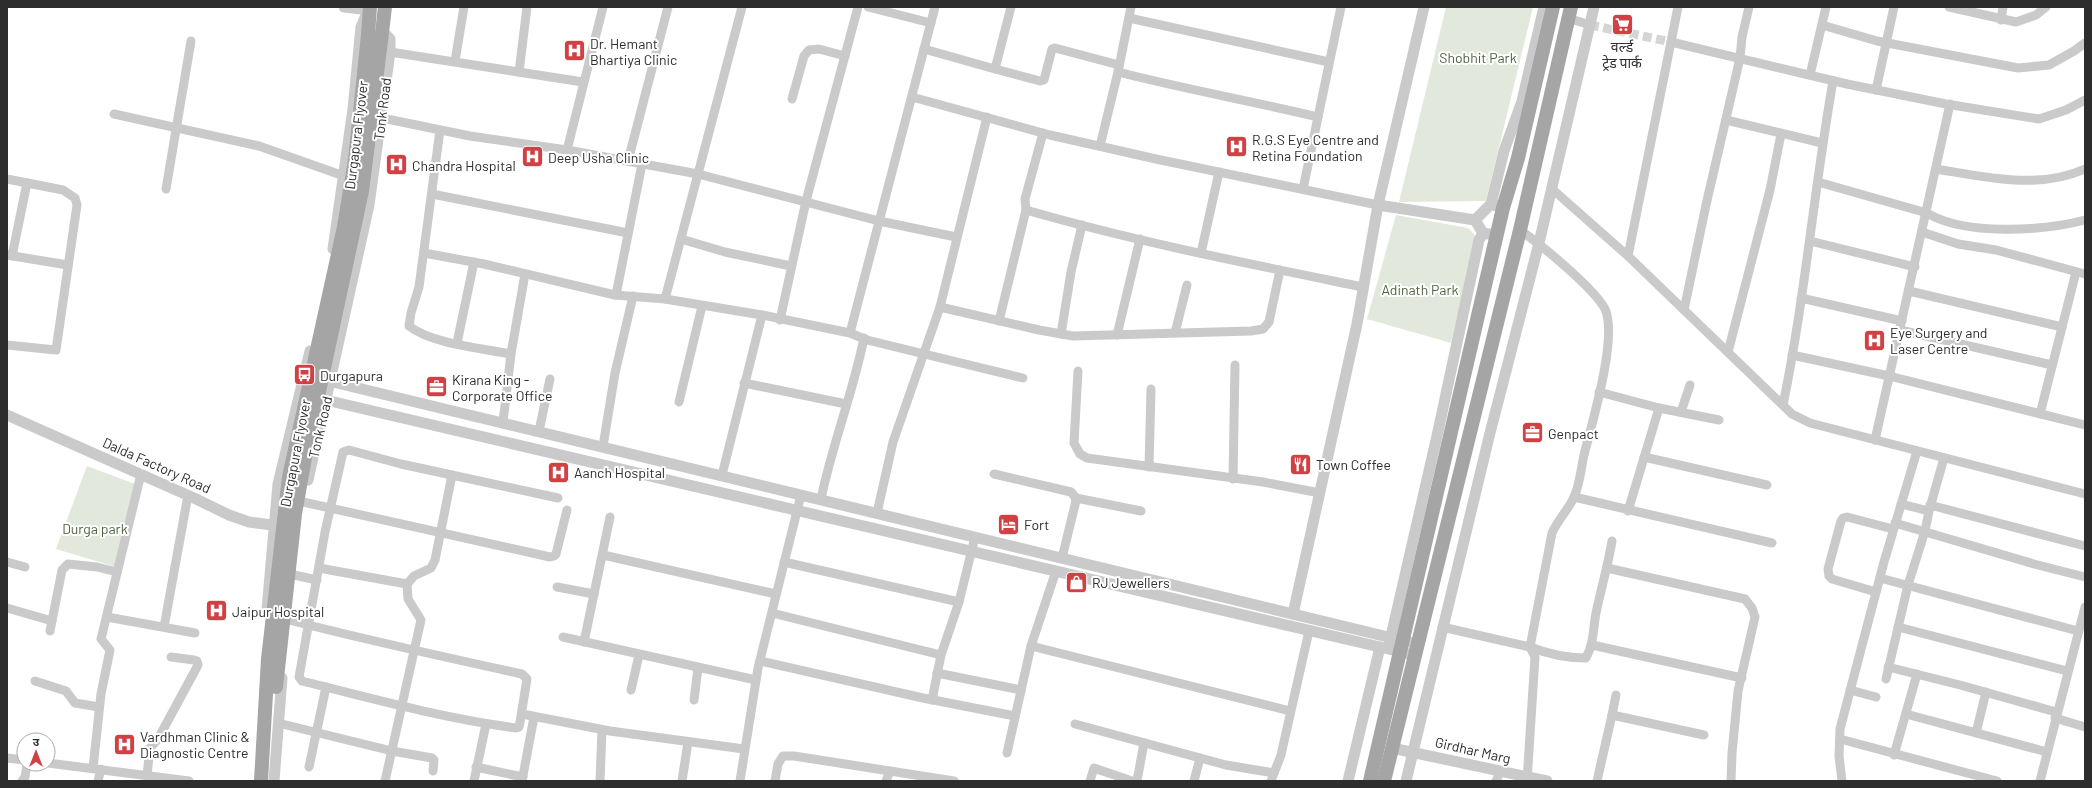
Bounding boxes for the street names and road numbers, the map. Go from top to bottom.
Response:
street label: Tonk Road [370,77,394,141]
street label: Durgapura Flyover [341,80,371,190]
street label: Tonk Road [305,394,335,460]
street label: Durgapura Flyover [276,398,314,508]
street label: Dalda Factory Road [100,434,214,496]
street label: Girdhar Marg [1434,733,1512,767]

